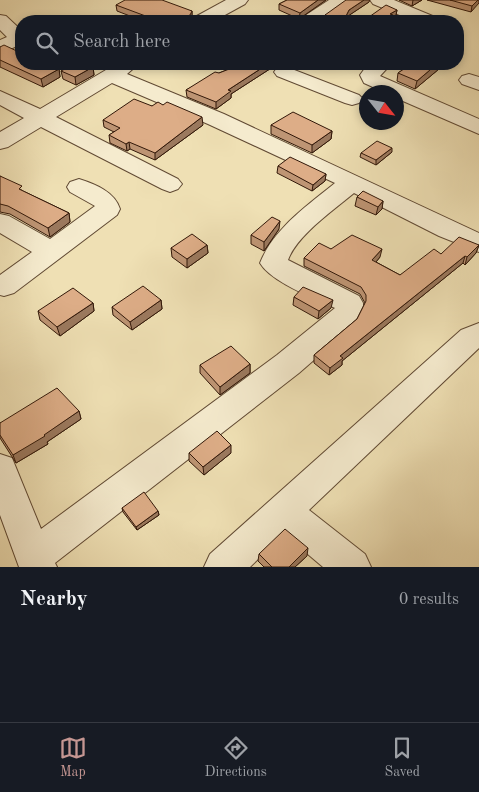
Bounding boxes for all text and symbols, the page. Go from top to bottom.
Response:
search box [15,15,464,70]
icon: search [33,29,61,57]
text: Search here [73,33,170,52]
north arrow [359,85,404,130]
text: Nearby [20,589,88,610]
text: 0 results [399,592,459,608]
tab: Map [59,734,87,781]
tab: Directions [205,734,267,781]
tab: Saved [384,734,420,781]

